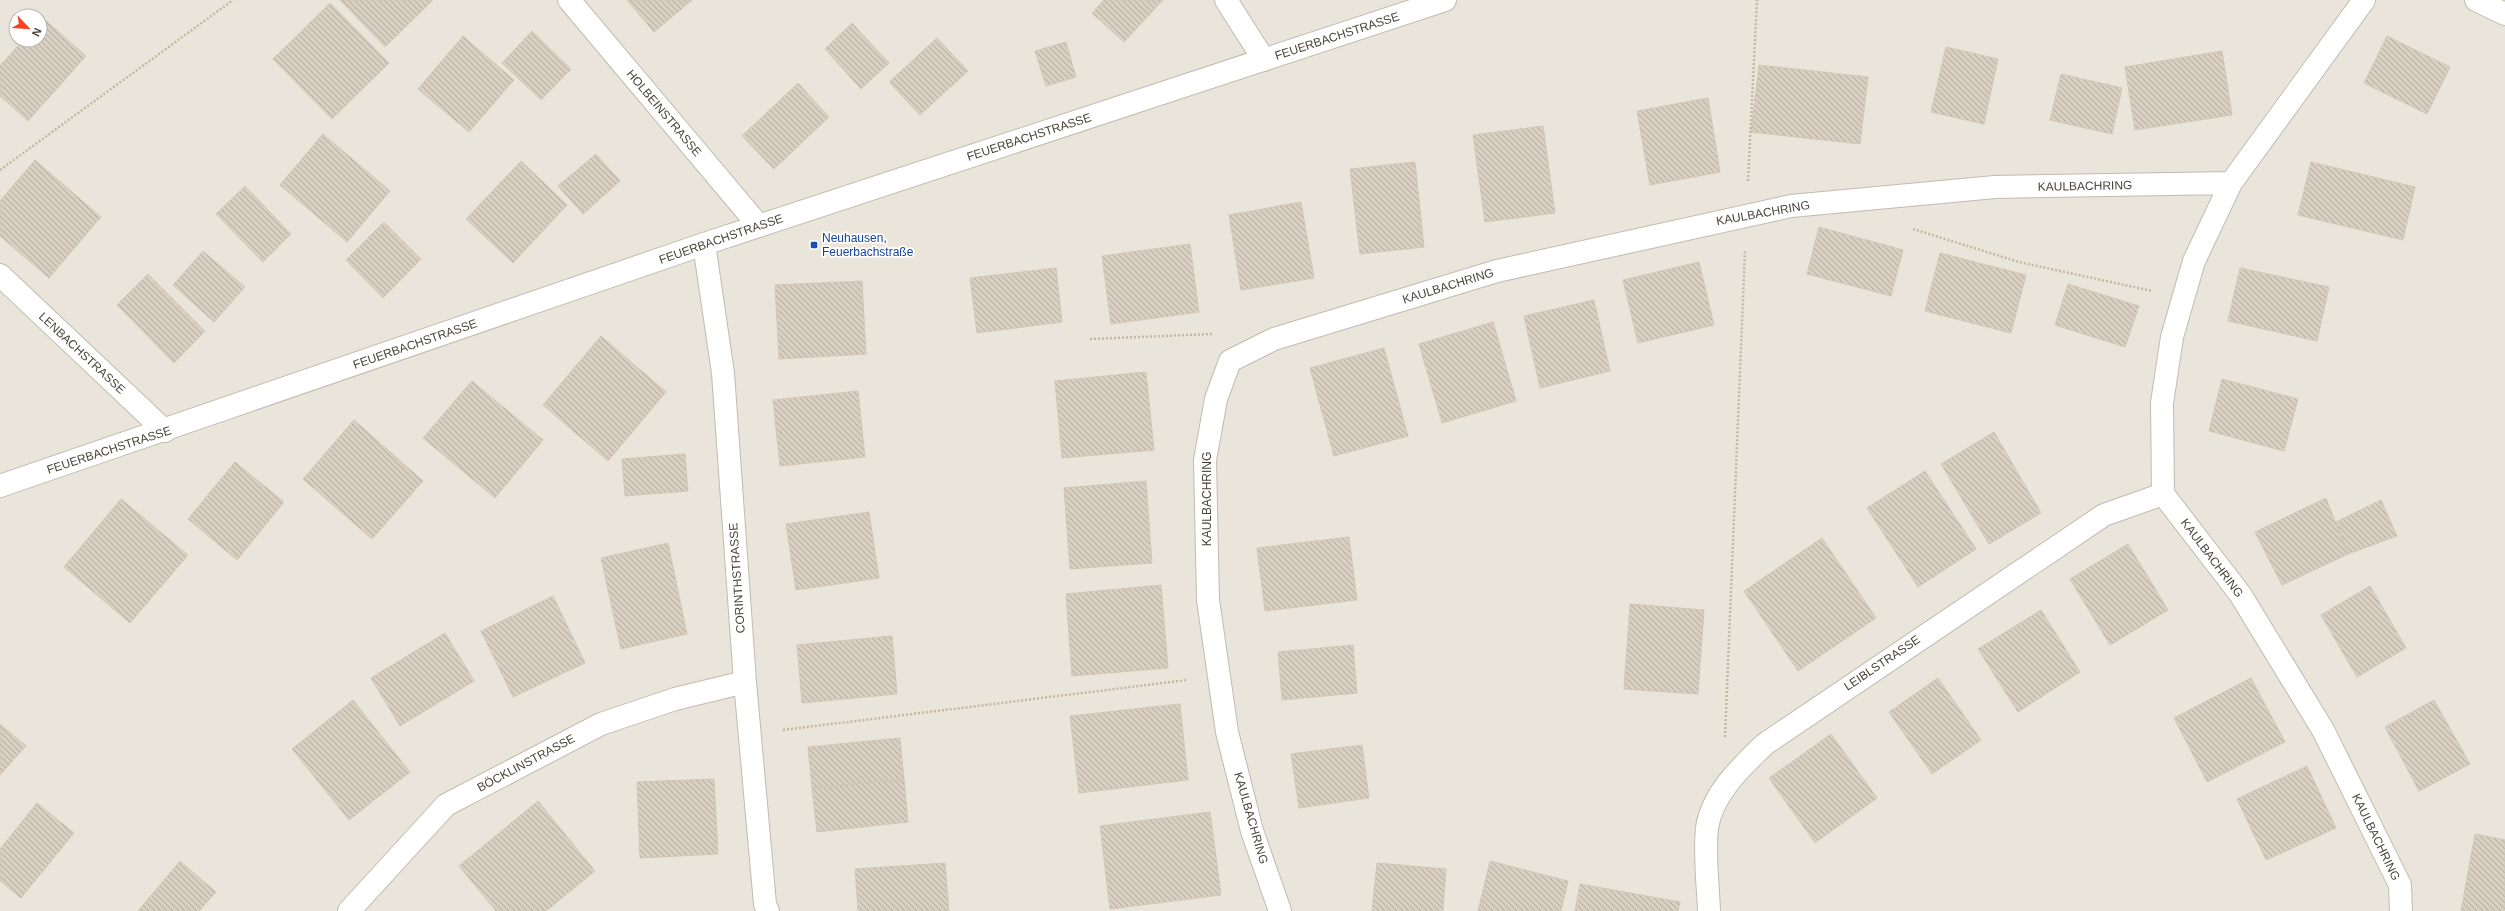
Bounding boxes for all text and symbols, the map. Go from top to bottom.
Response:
north arrow [8,8,48,48]
street label: FEUERBACHSTRASSE [1273,9,1401,63]
text: N [30,26,44,38]
street label: HOLBEINSTRASSE [624,67,704,159]
street label: FEUERBACHSTRASSE [965,110,1093,164]
street label: KAULBACHRING [2038,178,2132,194]
street label: KAULBACHRING [1715,198,1811,228]
street label: FEUERBACHSTRASSE [657,211,785,267]
place label: Neuhausen, Feuerbachstraße [822,231,914,259]
marker: Neuhausen, Feuerbachstraße [809,240,819,250]
street label: KAULBACHRING [1401,265,1495,307]
street label: LENBACHSTRASSE [36,309,128,397]
street label: FEUERBACHSTRASSE [351,316,479,372]
street label: FEUERBACHSTRASSE [45,423,173,477]
street label: KAULBACHRING [1200,452,1214,546]
street label: KAULBACHRING [2178,516,2246,600]
street label: CORINTHSTRASSE [726,522,748,634]
street label: LEIBLSTRASSE [1841,632,1923,694]
street label: BÖCKLINSTRASSE [475,731,577,795]
street label: KAULBACHRING [1231,771,1271,865]
street label: KAULBACHRING [2349,791,2403,883]

